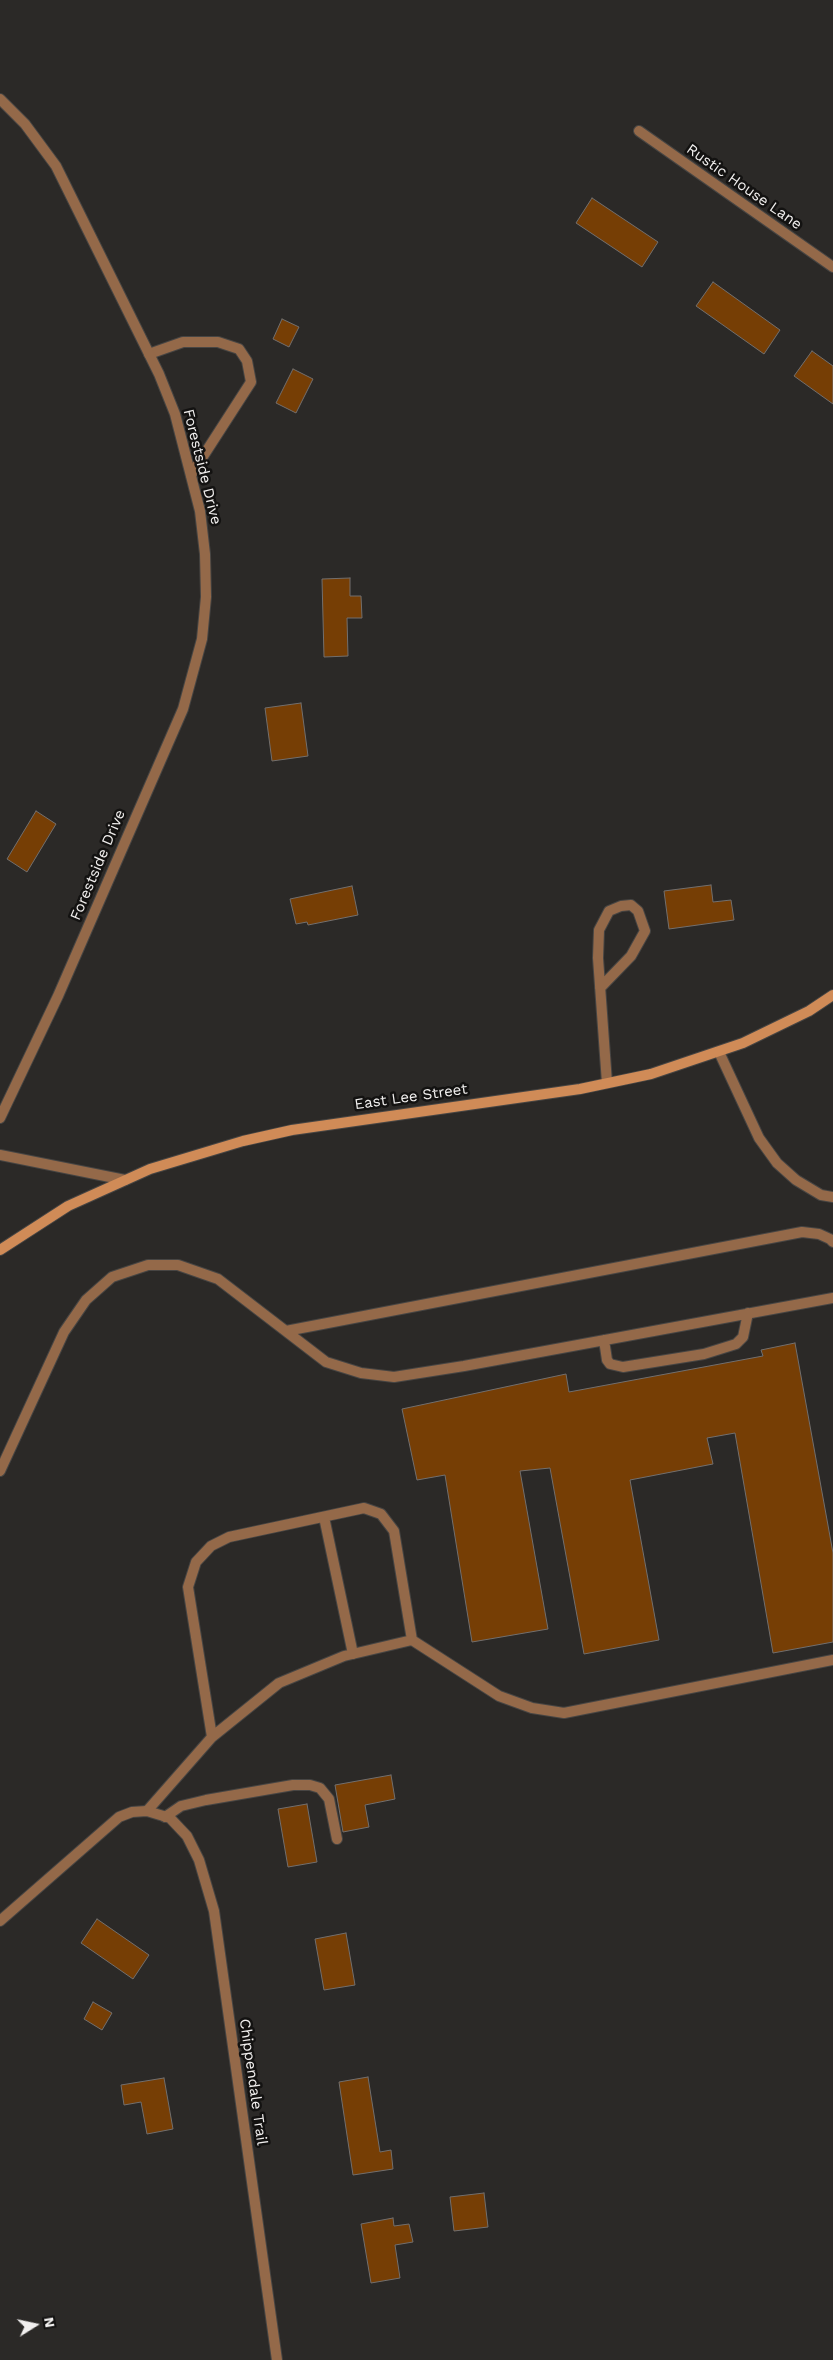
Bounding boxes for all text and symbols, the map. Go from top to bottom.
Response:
street label: Rustic House Lane [683,140,805,234]
street label: Forestside Drive [179,407,225,527]
street label: Forestside Drive [67,807,129,923]
street label: East Lee Street [353,1080,469,1114]
street label: Chippendale Trail [235,2018,271,2146]
north arrow [10,2300,60,2350]
text: N [41,2316,59,2329]

